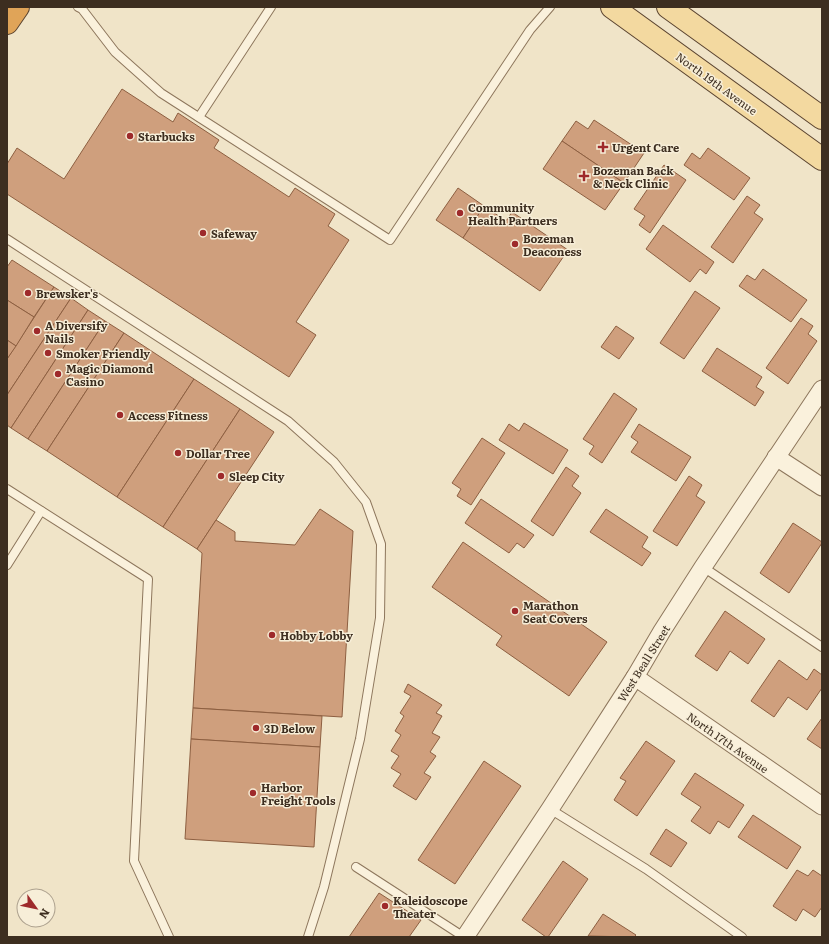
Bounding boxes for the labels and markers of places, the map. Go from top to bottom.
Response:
place label: Starbucks [138,128,195,144]
marker: Starbucks [125,131,135,141]
place label: Urgent Care [612,139,679,155]
marker: Urgent Care [597,141,609,153]
place label: Bozeman Back & Neck Clinic [593,162,674,191]
marker: Bozeman Back & Neck Clinic [578,170,590,182]
place label: Community Health Partners [468,199,558,228]
marker: Community Health Partners [455,208,465,218]
place label: Safeway [211,225,257,241]
marker: Safeway [198,228,208,238]
place label: Bozeman Deaconess [523,230,582,259]
marker: Bozeman Deaconess [510,239,520,249]
place label: Brewsker's [36,285,99,301]
marker: Brewsker's [23,288,33,298]
place label: A Diversify Nails [45,317,108,346]
marker: A Diversify Nails [32,326,42,336]
place label: Smoker Friendly [56,345,150,361]
marker: Smoker Friendly [43,348,53,358]
place label: Magic Diamond Casino [66,360,153,389]
marker: Magic Diamond Casino [53,369,63,379]
place label: Access Fitness [128,407,208,423]
marker: Access Fitness [115,410,125,420]
place label: Dollar Tree [186,445,250,461]
marker: Dollar Tree [173,448,183,458]
place label: Sleep City [229,468,285,484]
marker: Sleep City [216,471,226,481]
place label: Marathon Seat Covers [523,597,588,626]
marker: Marathon Seat Covers [510,606,520,616]
place label: Hobby Lobby [280,627,353,643]
marker: Hobby Lobby [267,630,277,640]
place label: 3D Below [264,720,315,736]
marker: 3D Below [251,723,261,733]
place label: Harbor Freight Tools [261,779,336,808]
marker: Harbor Freight Tools [248,788,258,798]
place label: Kaleidoscope Theater [393,892,468,921]
marker: Kaleidoscope Theater [380,901,390,911]

